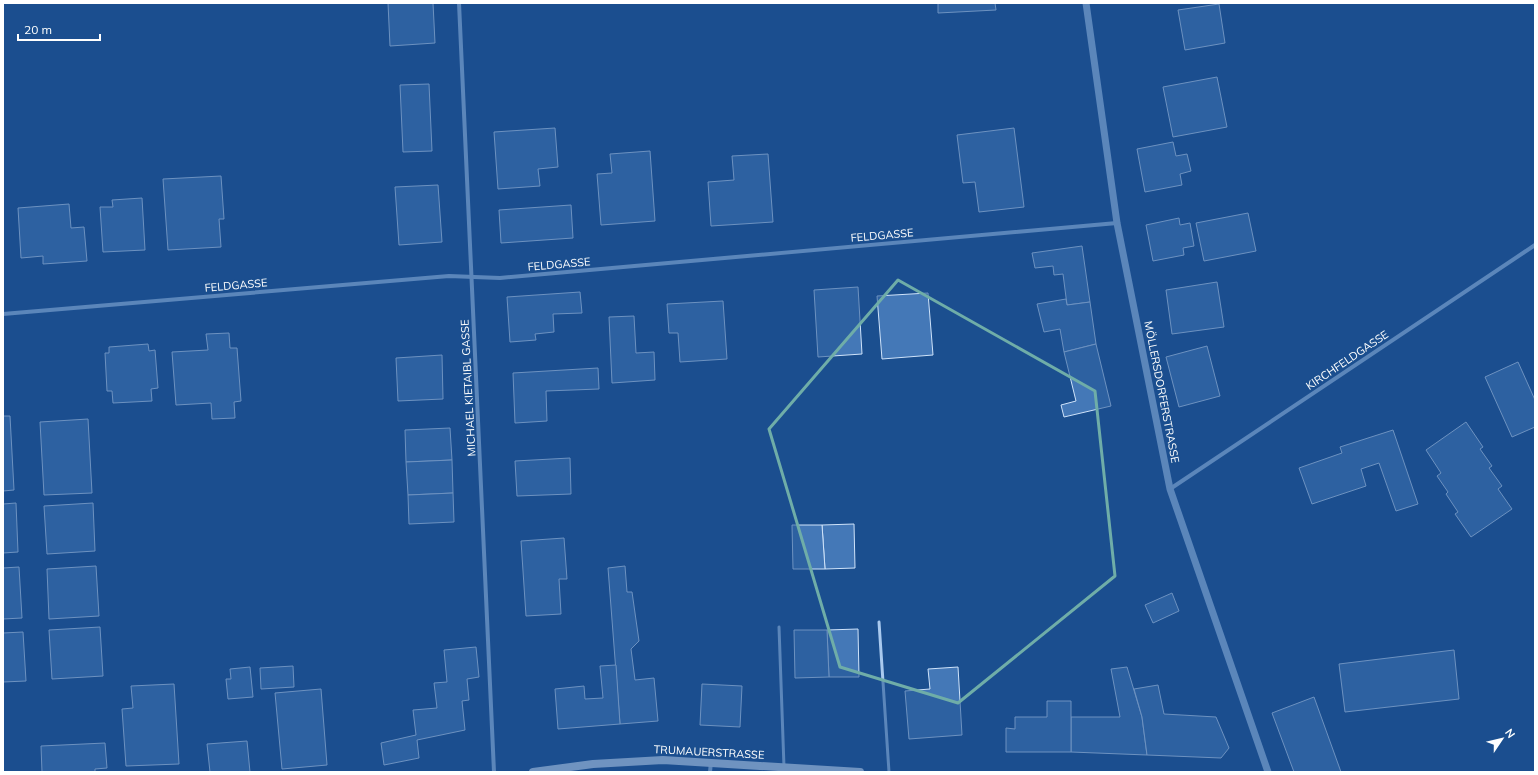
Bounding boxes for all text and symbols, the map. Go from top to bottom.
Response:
scale bar [18,16,100,42]
text: 20 m [24,22,52,37]
street label: FELDGASSE [850,225,914,245]
street label: FELDGASSE [527,254,591,274]
street label: FELDGASSE [204,275,268,295]
street label: MICHAEL KIETAIBL GASSE [457,319,479,457]
street label: MÖLLERSDORFERSTRASSE [1141,320,1183,464]
street label: KIRCHFELDGASSE [1303,327,1391,393]
north arrow [1482,719,1522,759]
text: N [1502,726,1518,741]
street label: TRUMAUERSTRASSE [653,742,765,762]

